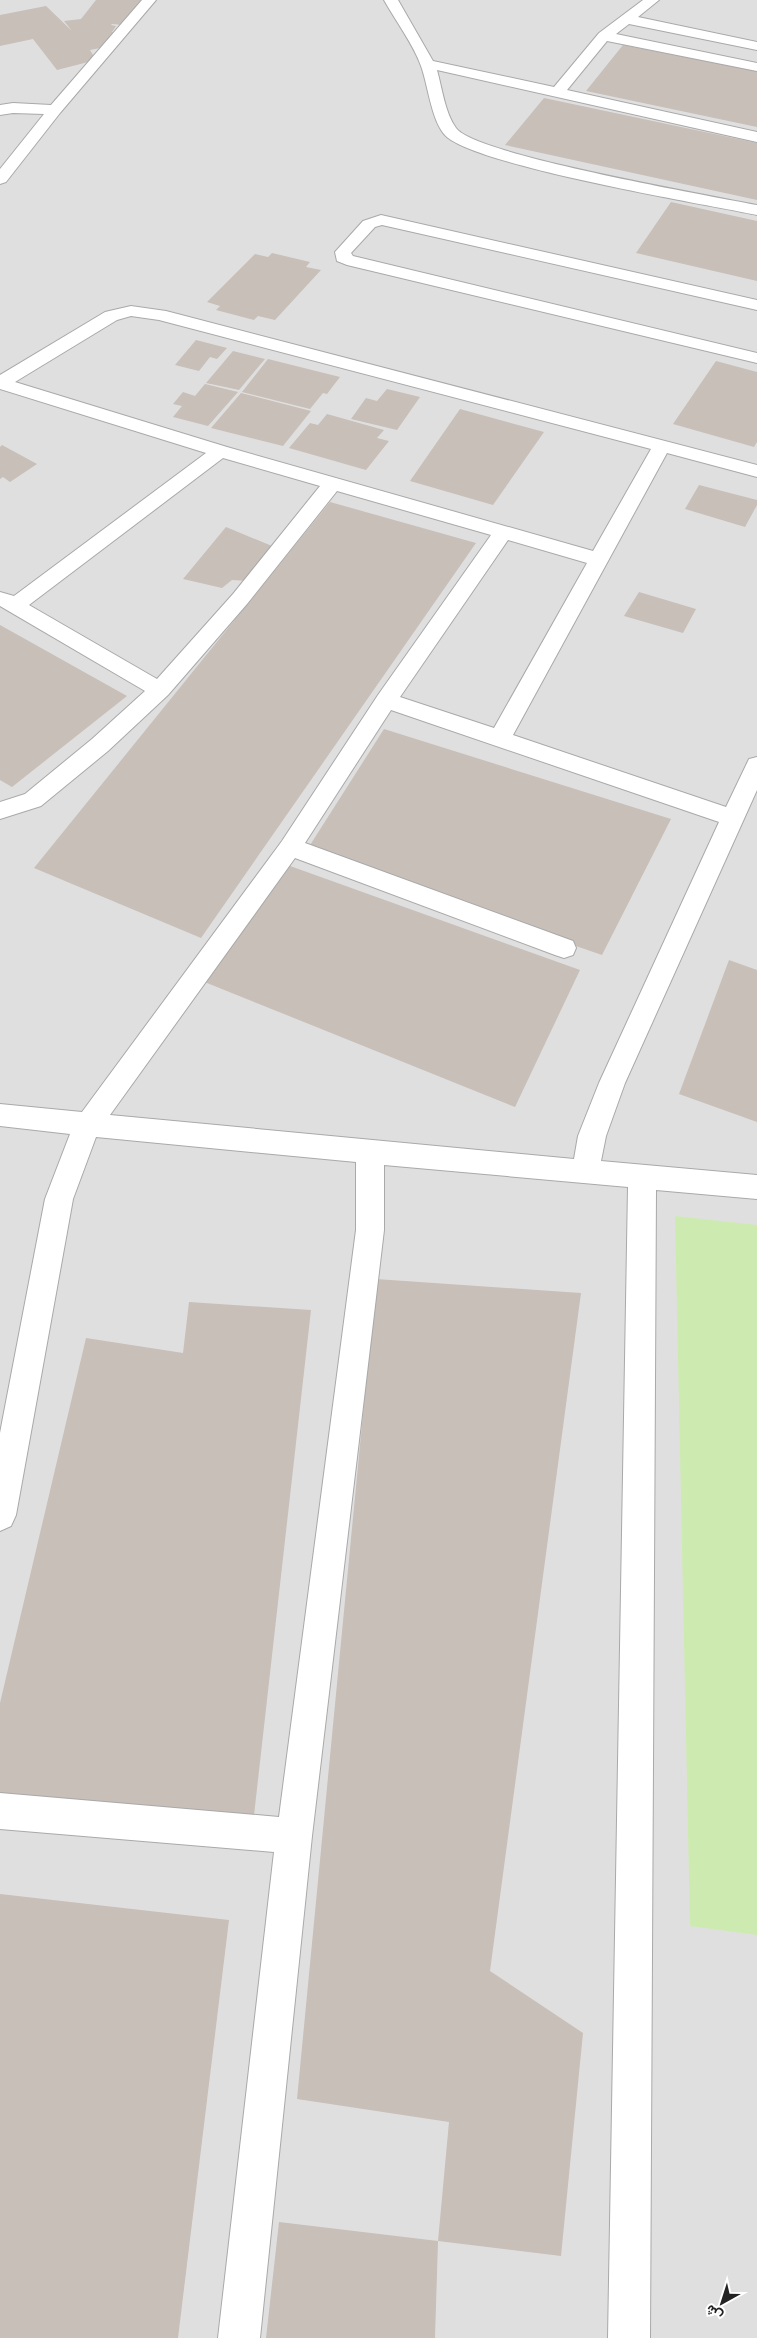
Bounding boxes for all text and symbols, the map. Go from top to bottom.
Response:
north arrow [697,2278,747,2328]
text: ش [701,2301,726,2325]

